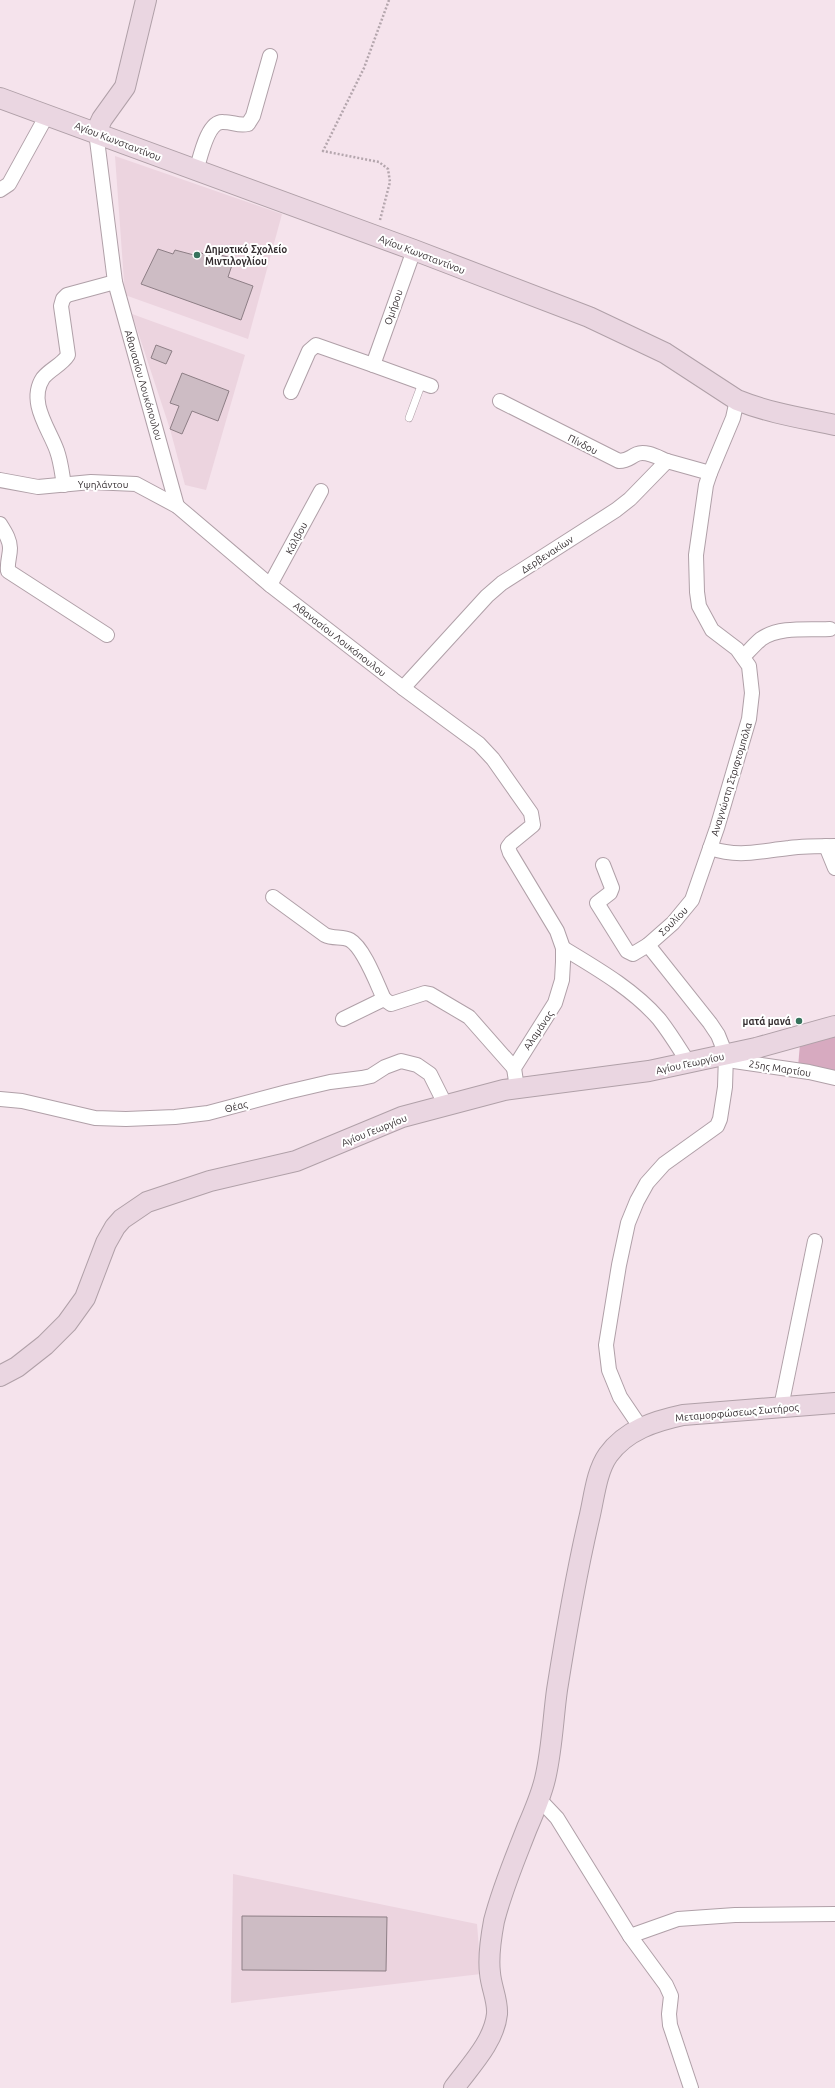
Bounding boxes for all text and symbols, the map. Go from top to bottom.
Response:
street label: Αγίου Κωνσταντίνου [73,120,163,163]
street label: Αγίου Κωνσταντίνου [377,233,467,276]
place label: Δημοτικό Σχολείο Μιντιλογλίου [205,243,287,267]
marker: Δημοτικό Σχολείο Μιντιλογλίου [192,250,202,260]
street label: Ομήρου [382,288,405,326]
street label: Αθανασίου Λουκόπουλου [122,329,165,442]
street label: Πίνδου [566,432,599,457]
street label: Υψηλάντου [78,479,128,490]
street label: Κάλβου [283,520,309,556]
street label: Δερβενακίων [519,533,576,575]
street label: Αθανασίου Λουκόπουλου [291,600,388,679]
street label: Αναγνώστη Στριφτομπόλα [709,721,754,837]
street label: Σουλίου [657,905,690,938]
street label: Αλαμάνας [521,1008,556,1052]
place label: ματά μανά [743,1015,791,1027]
marker: ματά μανά [794,1016,804,1026]
street label: Αγίου Γεωργίου [655,1051,725,1076]
street label: 25ης Μαρτίου [748,1058,812,1079]
street label: Θέας [223,1098,249,1115]
street label: Αγίου Γεωργίου [340,1112,409,1149]
street label: Μεταμορφώσεως Σωτήρος [675,1402,800,1423]

